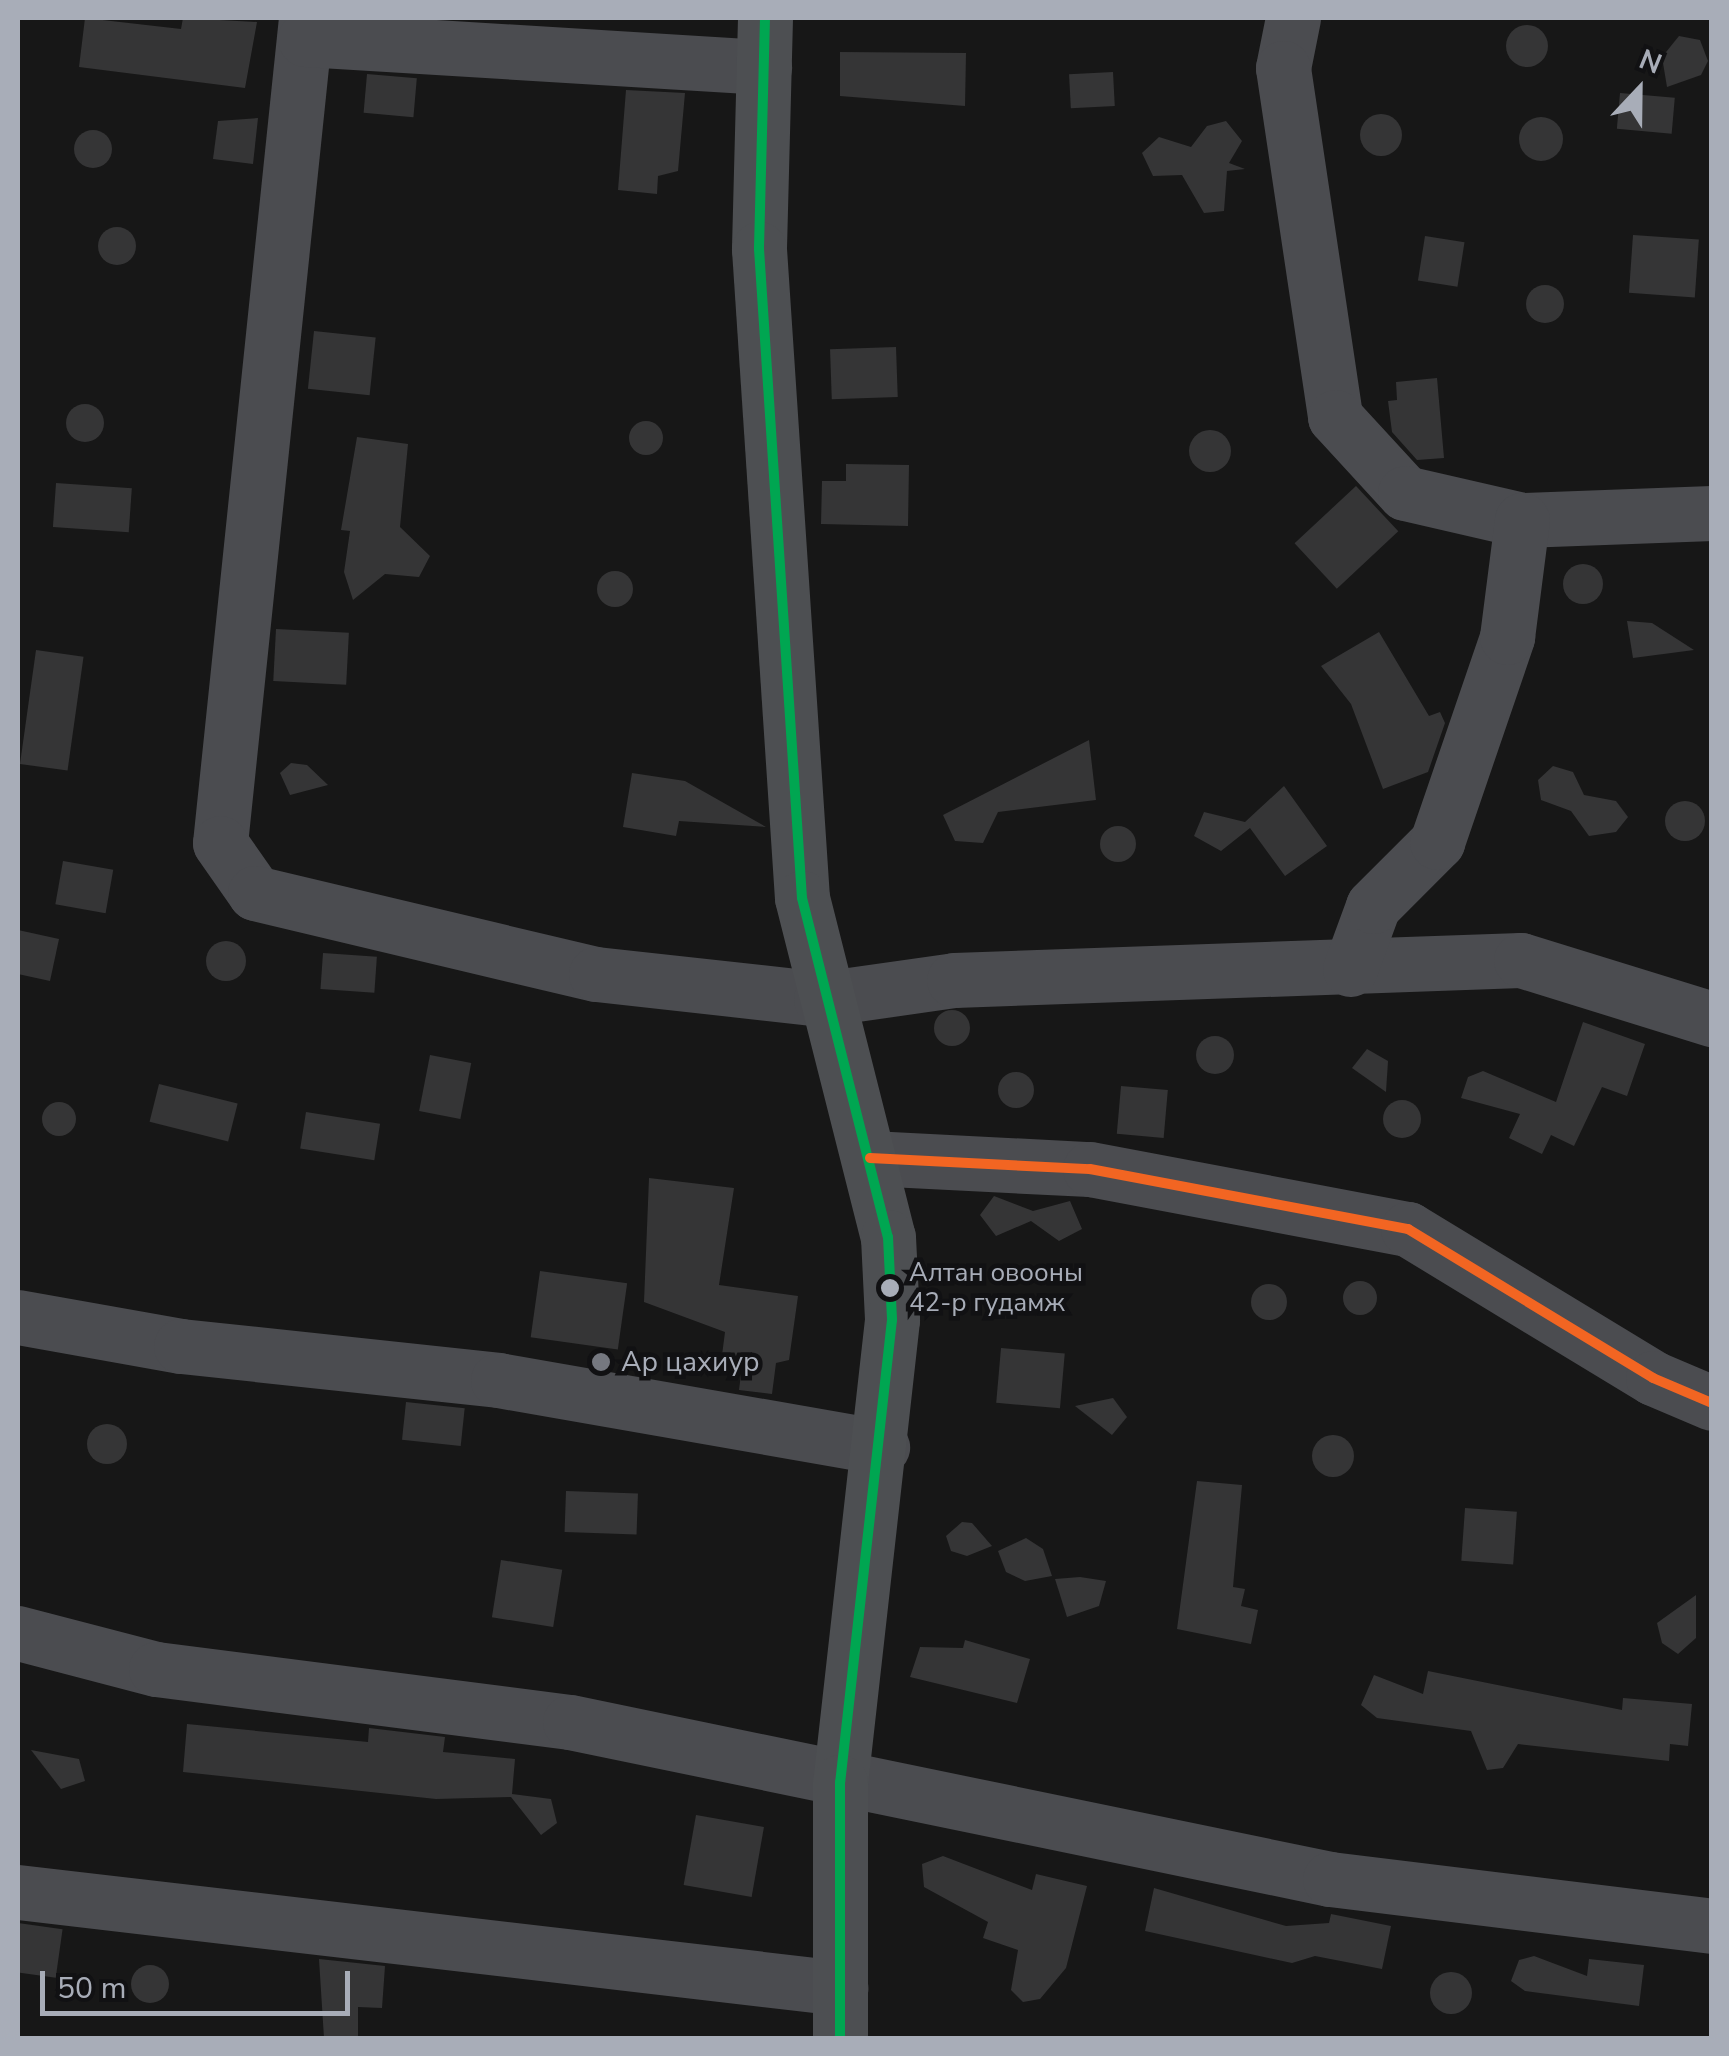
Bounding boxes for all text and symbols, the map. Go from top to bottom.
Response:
north arrow [1589,40,1689,140]
text: N [1633,41,1667,84]
place label: Алтан овооны 42-р гудамж [909,1257,1083,1318]
marker: Алтан овооны 42-р гудамж [880,1278,900,1298]
place label: Ар цахиур [621,1345,760,1379]
marker: Ар цахиур [590,1351,612,1373]
scale bar [45,1951,355,2013]
text: 50 m [57,1968,126,2009]

